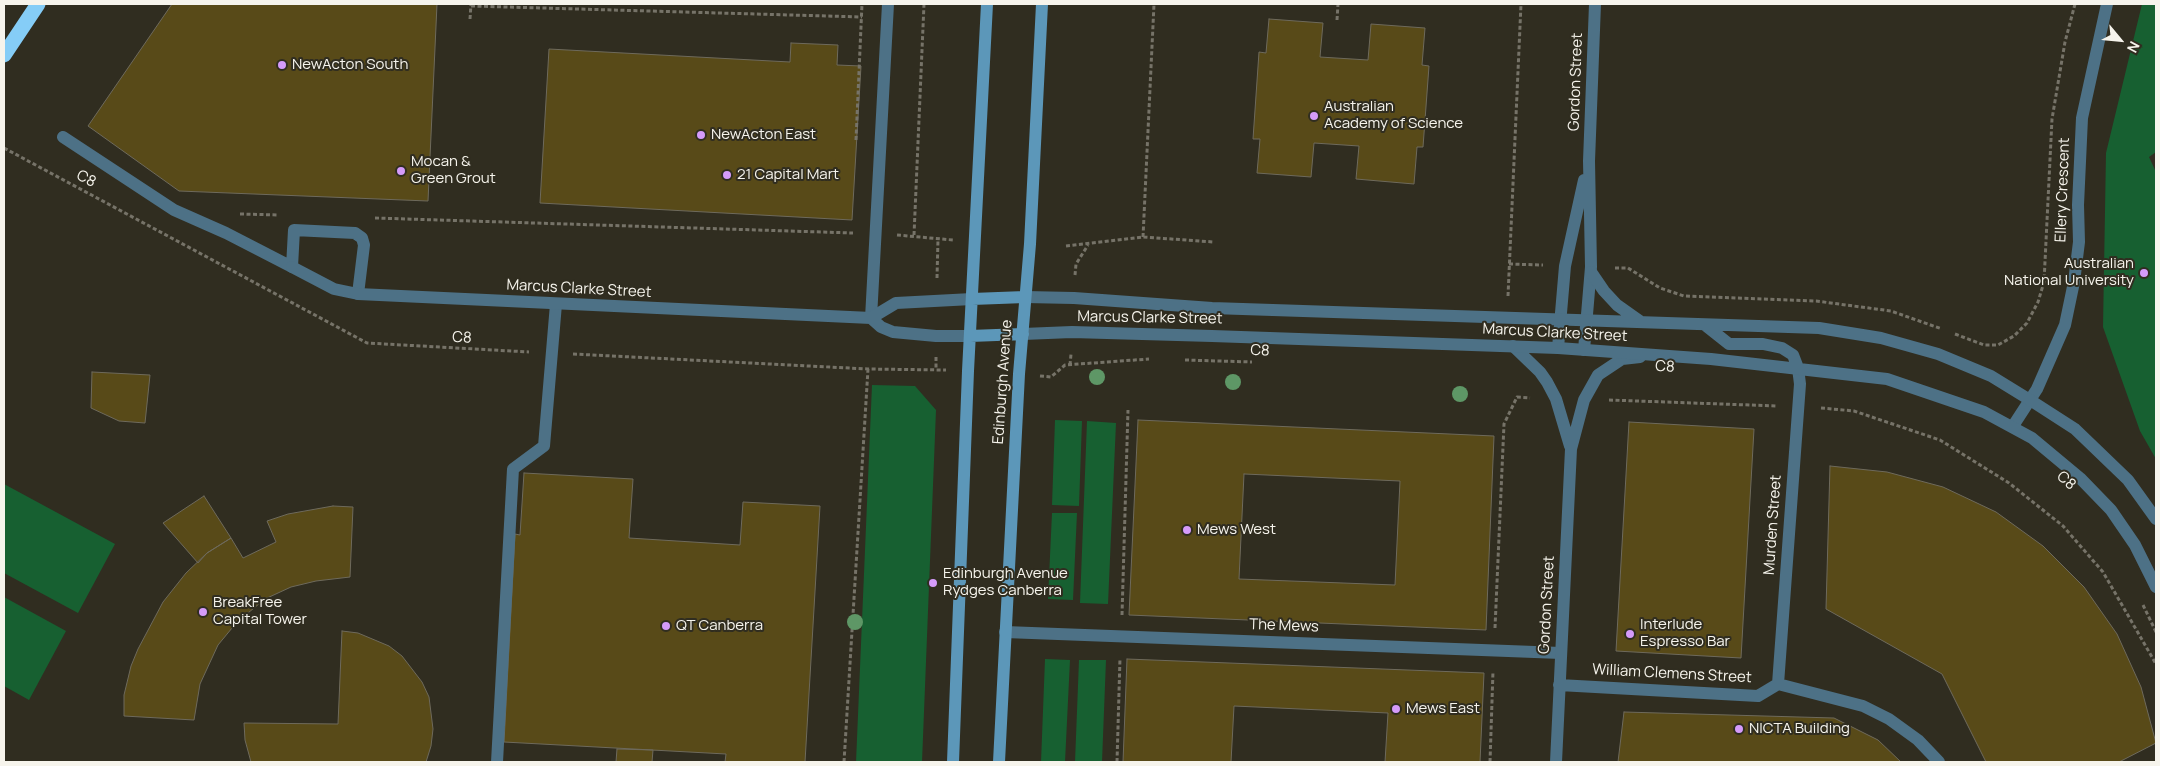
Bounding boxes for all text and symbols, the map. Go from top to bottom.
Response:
north arrow [2095,15,2145,65]
street label: Gordon Street [1565,33,1587,131]
text: N [2123,38,2144,56]
place label: NewActon South [292,56,408,74]
marker: NewActon South [276,59,288,71]
place label: Australian Academy of Science [1324,98,1463,133]
marker: Australian Academy of Science [1308,110,1320,122]
place label: NewActon East [711,126,816,144]
marker: NewActon East [695,129,707,141]
street label: Ellery Crescent [2052,137,2074,243]
place label: Mocan & Green Grout [411,153,496,188]
marker: Mocan & Green Grout [395,165,407,177]
street label: C8 [73,166,99,192]
place label: 21 Capital Mart [737,166,839,184]
marker: 21 Capital Mart [721,169,733,181]
place label: Australian National University [2004,255,2134,290]
marker: Australian National University [2138,267,2150,279]
street label: Marcus Clarke Street [506,276,652,302]
street label: Marcus Clarke Street [1077,308,1223,328]
street label: Edinburgh Avenue [990,319,1016,445]
street label: Marcus Clarke Street [1482,320,1628,346]
street label: C8 [452,329,472,347]
street label: C8 [1250,342,1270,360]
street label: C8 [1655,358,1675,376]
street label: C8 [2053,468,2079,494]
street label: Murden Street [1761,474,1785,576]
place label: Mews West [1197,521,1276,539]
marker: Mews West [1181,524,1193,536]
street label: Gordon Street [1535,555,1559,655]
place label: Edinburgh Avenue Rydges Canberra [943,565,1068,600]
marker: Edinburgh Avenue Rydges Canberra [927,577,939,589]
place label: BreakFree Capital Tower [213,594,307,629]
marker: BreakFree Capital Tower [197,606,209,618]
street label: The Mews [1249,616,1319,636]
place label: Interlude Espresso Bar [1640,616,1730,651]
place label: QT Canberra [676,617,763,635]
marker: QT Canberra [660,620,672,632]
marker: Interlude Espresso Bar [1624,628,1636,640]
street label: William Clemens Street [1592,661,1752,687]
place label: Mews East [1406,700,1480,718]
marker: Mews East [1390,703,1402,715]
place label: NICTA Building [1749,720,1850,738]
marker: NICTA Building [1733,723,1745,735]

